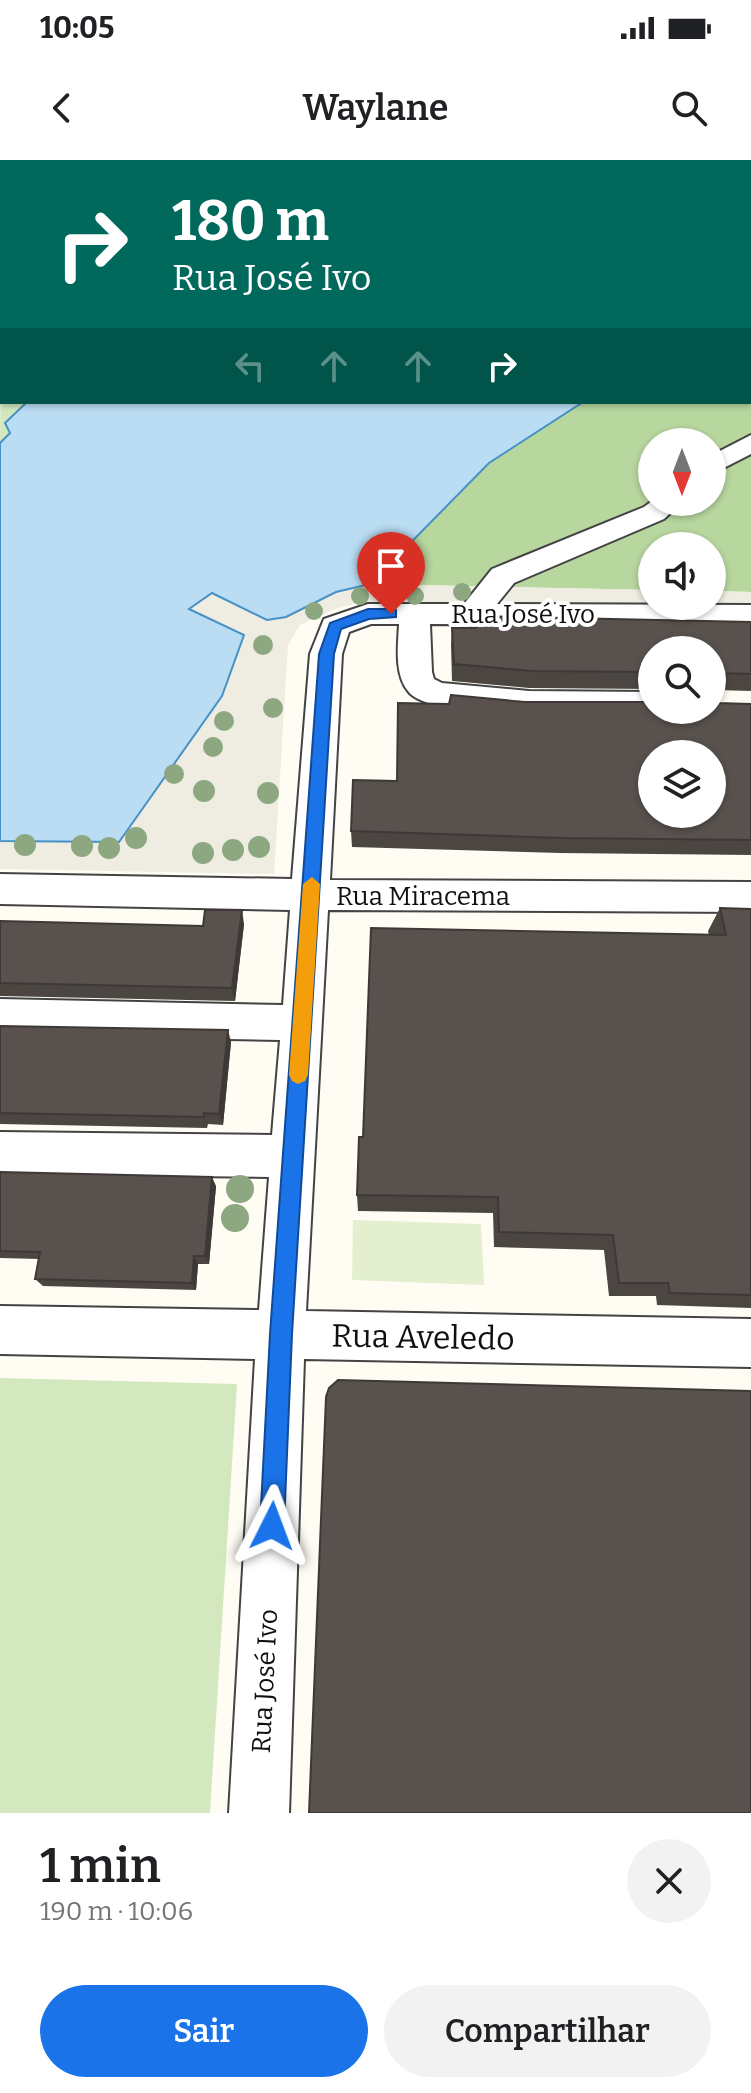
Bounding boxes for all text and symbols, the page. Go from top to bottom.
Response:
text: 10:05 [40,10,114,46]
icon: back [40,86,84,130]
text: Waylane [302,86,449,130]
icon: search [667,86,711,130]
text: 180 m [172,188,329,255]
icon: right [40,192,144,296]
text: Rua José Ivo [172,256,371,300]
icon: left [228,344,272,388]
icon: ahead [312,344,356,388]
icon: ahead [396,344,440,388]
icon: right [480,344,524,388]
north arrow [638,428,726,516]
map controls [638,428,726,828]
pin [357,532,425,614]
button: sound [638,532,726,620]
icon: arrive [369,544,413,588]
street label: Rua José Ivo [451,599,595,630]
button: search [638,636,726,724]
button: layers [638,740,726,828]
street label: Rua Miracema [336,881,510,912]
street label: Rua Aveledo [331,1316,515,1358]
position arrow [230,1484,314,1568]
street label: Rua José Ivo [246,1608,284,1754]
text: 1 min [40,1837,161,1895]
button: close [627,1839,711,1923]
text: 190 m · 10:06 [40,1896,193,1927]
button: Sair [40,1985,368,2077]
button: Compartilhar [384,1985,711,2077]

